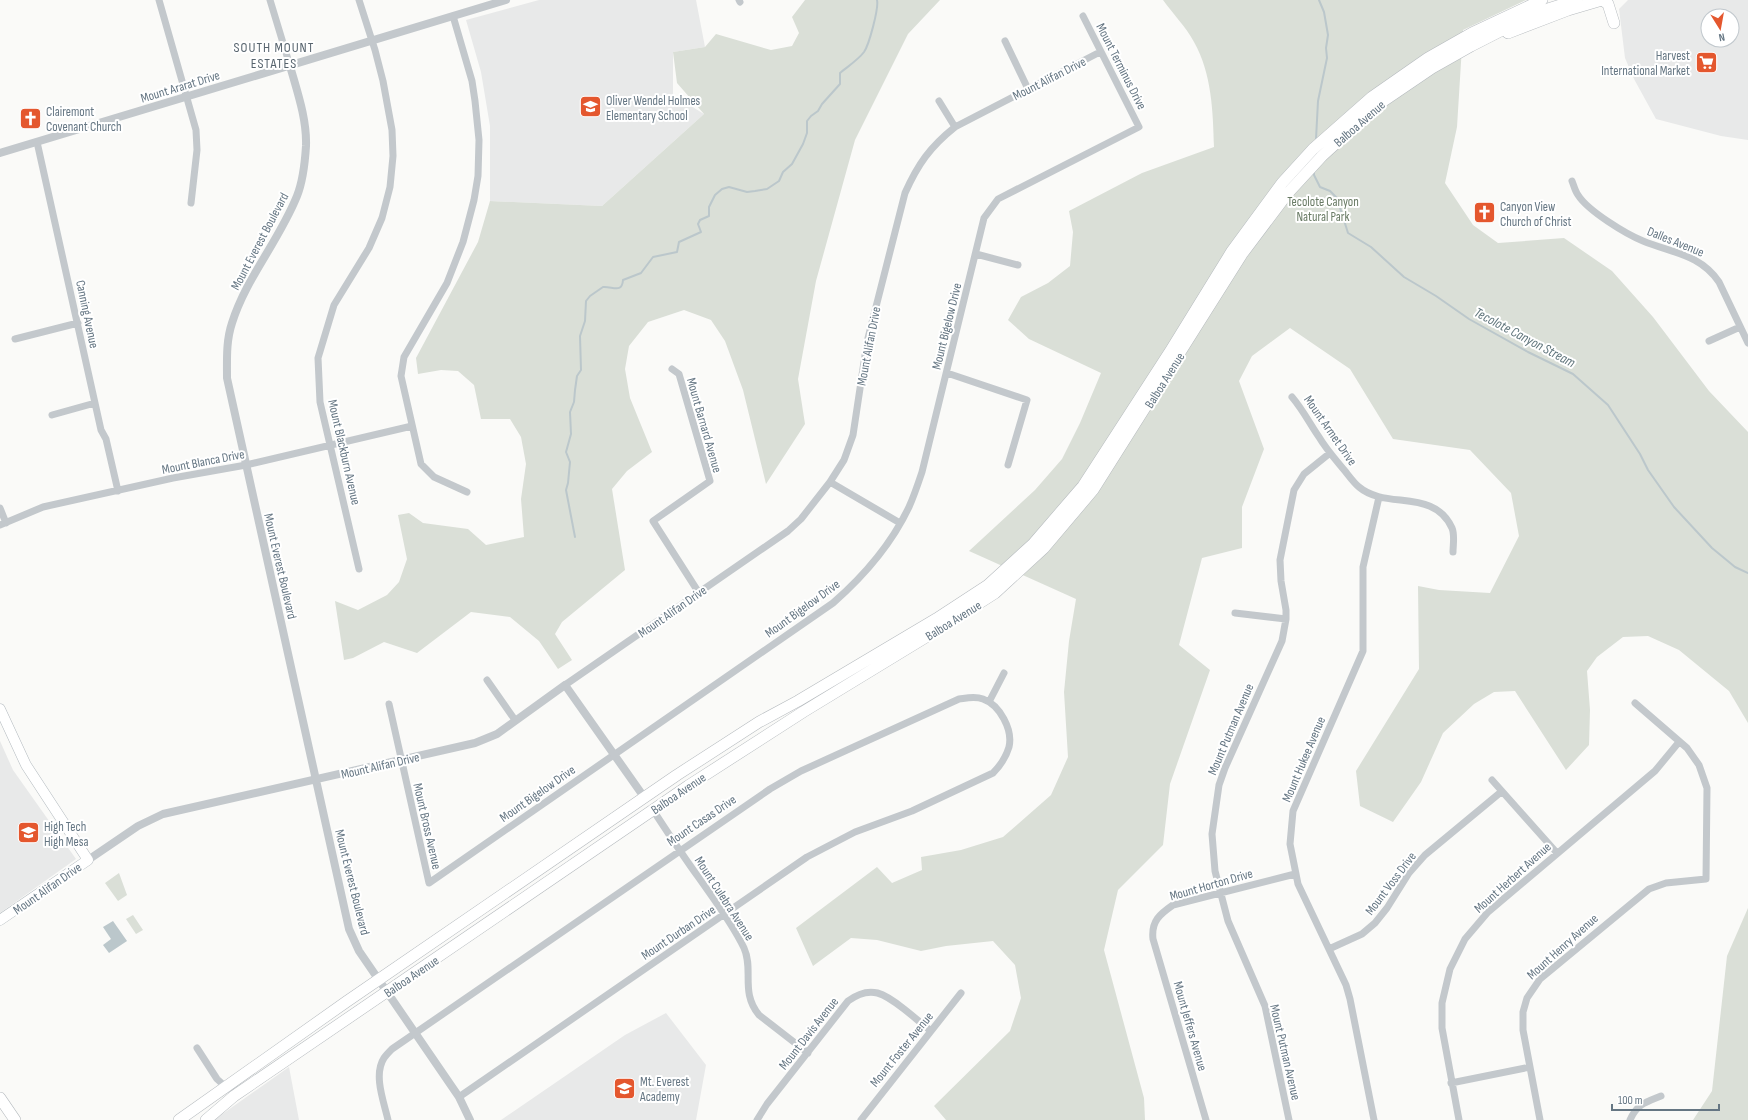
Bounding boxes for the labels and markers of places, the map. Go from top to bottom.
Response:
place label: Harvest International Market [1601,48,1690,79]
supermarket icon: Harvest International Market [1693,49,1719,75]
place label: Oliver Wendel Holmes Elementary School [606,93,701,124]
school or university icon: Oliver Wendel Holmes Elementary School [577,94,603,120]
place label: Clairemont Covenant Church [46,104,121,135]
church icon: Clairemont Covenant Church [17,105,43,131]
place label: Canyon View Church of Christ [1500,199,1572,230]
church icon: Canyon View Church of Christ [1471,200,1497,226]
place label: High Tech High Mesa [44,819,88,850]
school or university icon: High Tech High Mesa [16,820,42,846]
place label: Mt. Everest Academy [639,1074,689,1105]
school or university icon: Mt. Everest Academy [612,1075,638,1101]

